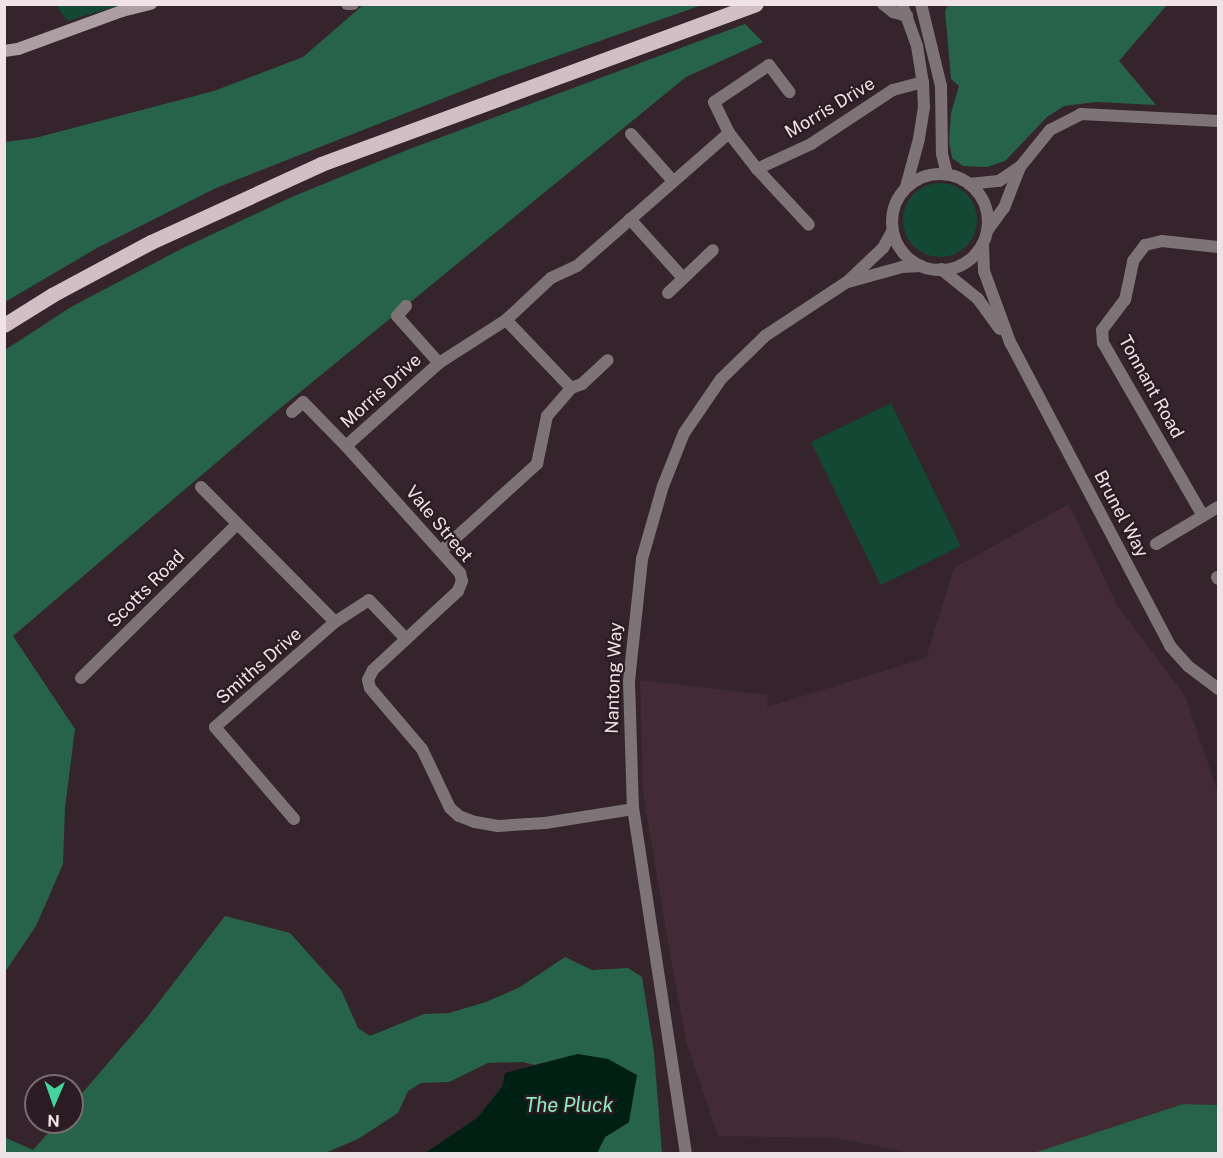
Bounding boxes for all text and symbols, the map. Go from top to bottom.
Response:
street label: Morris Drive [781,73,879,143]
street label: Tonnant Road [1114,332,1188,442]
street label: Morris Drive [336,349,426,433]
street label: Brunel Way [1089,467,1153,561]
street label: Vale Street [401,481,477,567]
street label: Scotts Road [103,546,189,632]
street label: Nantong Way [601,622,627,734]
street label: Smiths Drive [212,623,306,709]
north arrow [24,1074,84,1134]
water label: The Pluck [525,1093,613,1117]
text: N [47,1111,60,1130]

